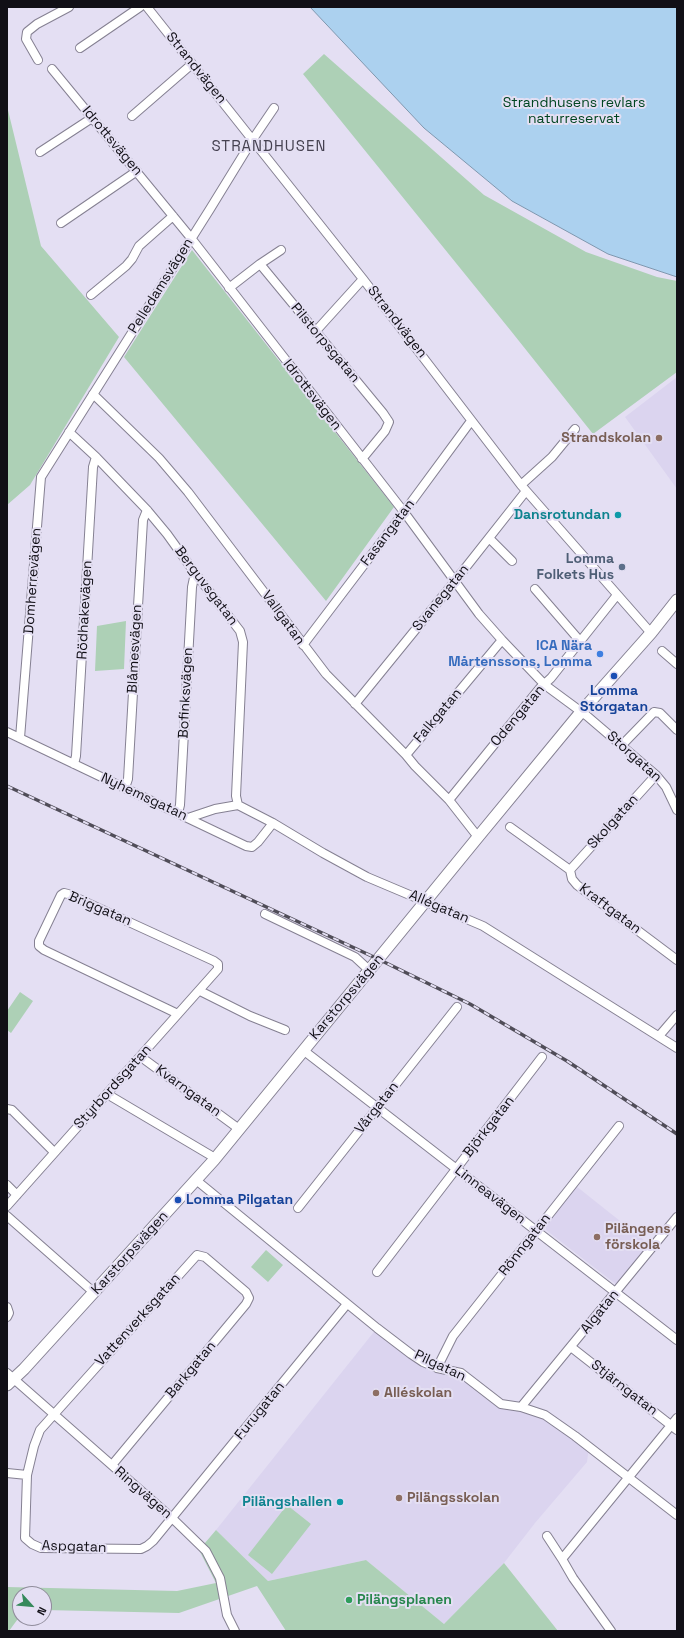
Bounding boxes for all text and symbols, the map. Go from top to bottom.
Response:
street label: Strandvägen [162,29,230,107]
park label: Strandhusens revlars naturreservat [503,95,645,128]
street label: Idrottsvägen [78,103,146,179]
district label: STRANDHUSEN [212,138,326,156]
street label: Pelledamsvägen [125,235,197,337]
street label: Strandvägen [364,283,430,361]
street label: Pilstorpsgatan [287,300,363,386]
street label: Idrottsvägen [279,356,345,434]
place label: Strandskolan [561,430,651,446]
marker: Strandskolan [654,433,664,443]
street label: Fasangatan [358,496,418,570]
place label: Dansrotundan [514,507,610,523]
marker: Dansrotundan [613,510,623,520]
street label: Domherrevägen [21,527,45,635]
street label: Berguvsgatan [171,543,241,629]
place label: Lomma Folkets Hus [537,551,614,584]
street label: Rödhakevägen [74,560,96,660]
street label: Svanegatan [409,561,473,635]
marker: Lomma Folkets Hus [617,562,627,572]
street label: Vallgatan [258,588,308,648]
street label: Blåmesvägen [124,604,146,694]
place label: ICA Nära Mårtenssons, Lomma [448,638,592,670]
street label: Bofinksvägen [175,647,197,739]
marker: ICA Nära Mårtenssons, Lomma [595,649,605,659]
marker: Lomma Storgatan [609,671,619,681]
street label: Odengatan [487,682,549,750]
place label: Lomma Storgatan [580,683,648,716]
street label: Falkgatan [410,685,466,747]
street label: Storgatan [603,728,665,786]
street label: Nyhemsgatan [98,770,190,824]
street label: Skolgatan [584,791,642,853]
street label: Kraftgatan [576,880,644,938]
street label: Allégatan [406,887,472,927]
street label: Briggatan [66,888,134,930]
street label: Karstorpsvägen [306,951,388,1043]
street label: Styrbordsgatan [71,1041,155,1133]
street label: Kvarngatan [152,1062,224,1120]
street label: Vårgatan [352,1079,402,1137]
street label: Björkgatan [460,1093,518,1161]
street label: Linneavägen [451,1162,529,1228]
place label: Lomma Pilgatan [186,1192,293,1208]
marker: Lomma Pilgatan [173,1195,183,1205]
street label: Karstorpsvägen [88,1208,172,1298]
street label: Rönngatan [496,1211,554,1279]
place label: Pilängens förskola [605,1221,671,1254]
marker: Pilängens förskola [592,1232,602,1242]
street label: Vattenverksgatan [92,1270,184,1370]
street label: Algatan [577,1287,623,1337]
street label: Barkgatan [162,1338,220,1402]
street label: Pilgatan [412,1347,468,1385]
street label: Stjärngatan [587,1357,661,1419]
street label: Furugatan [232,1379,288,1443]
place label: Alléskolan [384,1385,452,1401]
marker: Alléskolan [371,1388,381,1398]
street label: Ringvägen [111,1463,175,1523]
place label: Pilängsskolan [407,1490,500,1506]
marker: Pilängsskolan [394,1493,404,1503]
place label: Pilängshallen [242,1494,332,1510]
marker: Pilängshallen [335,1497,345,1507]
street label: Aspgatan [41,1537,107,1557]
north arrow [12,1586,52,1626]
place label: Pilängsplanen [357,1592,452,1608]
marker: Pilängsplanen [344,1595,354,1605]
text: N [34,1605,50,1617]

